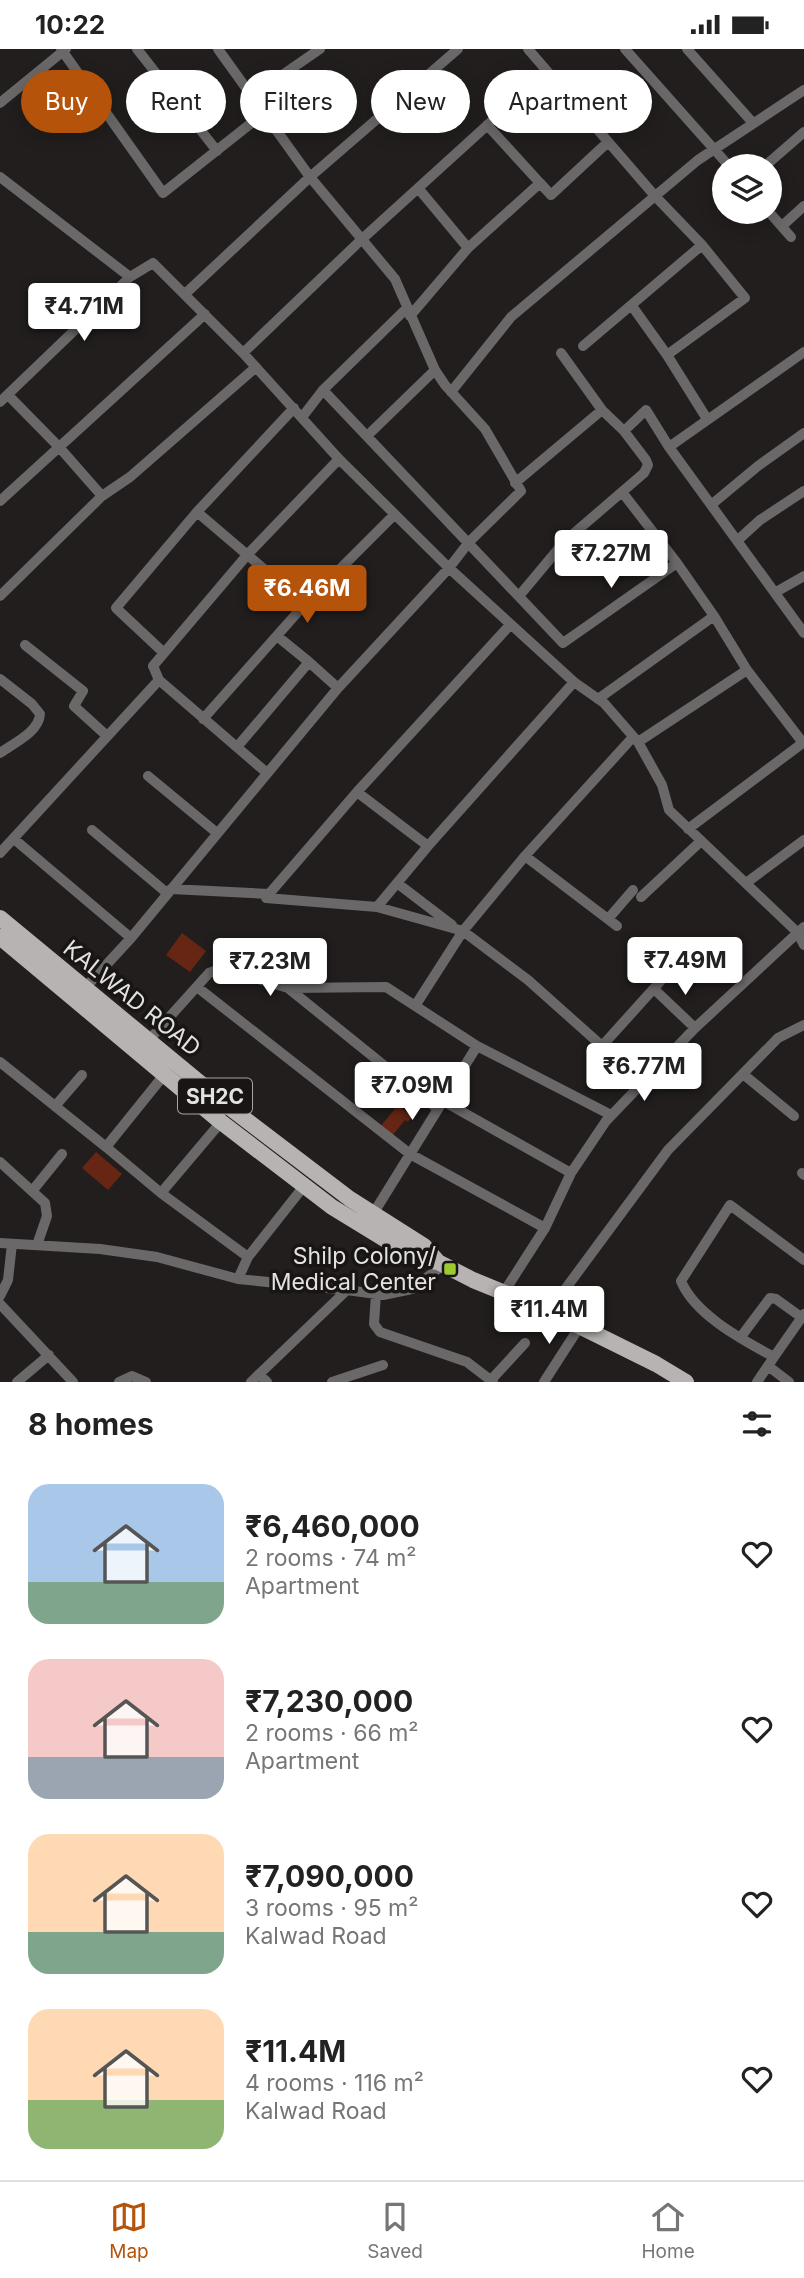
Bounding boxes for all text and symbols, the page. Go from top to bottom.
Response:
text: 10:22 [35,9,105,40]
chip: Buy [21,70,112,133]
chip: Rent [126,70,226,133]
chip: Filters [240,70,357,133]
chip: New [371,70,470,133]
chip: Apartment [484,70,652,133]
map controls [712,154,782,224]
button: layers [712,154,782,224]
pin: ₹4.71M [27,283,141,343]
text: ₹4.71M [44,292,124,320]
pin: ₹7.27M [554,531,668,590]
text: ₹7.27M [571,539,651,567]
pin: ₹6.46M [250,565,364,625]
text: ₹6.46M [264,574,351,602]
street label: KALWAD ROAD [58,934,206,1062]
pin: ₹7.49M [628,937,742,997]
pin: ₹7.23M [213,939,327,998]
text: ₹7.49M [643,946,727,974]
text: ₹7.23M [229,947,311,975]
pin: ₹6.77M [587,1044,701,1103]
text: ₹6.77M [602,1052,686,1080]
pin: ₹7.09M [355,1063,469,1122]
text: ₹7.09M [371,1071,453,1099]
road number: SH2C [178,1079,252,1113]
place label: Shilp Colony/ Medical Center [271,1242,436,1296]
marker: Shilp Colony/ Medical Center [442,1261,458,1277]
pin: ₹11.4M [492,1287,606,1346]
text: ₹11.4M [510,1295,588,1323]
icon: filters [738,1405,776,1443]
text: 8 homes [28,1406,154,1442]
text: ₹6,460,000 [245,1508,420,1544]
icon: home [84,1512,168,1596]
icon: heart [738,1535,776,1573]
text: 2 rooms · 74 m² [245,1544,417,1572]
text: Apartment [245,1572,359,1600]
text: ₹7,230,000 [245,1683,413,1719]
icon: home [84,1687,168,1771]
icon: heart [738,1710,776,1748]
text: 2 rooms · 66 m² [245,1719,419,1747]
text: Apartment [245,1747,359,1775]
text: ₹7,090,000 [245,1858,414,1894]
icon: home [84,1862,168,1946]
icon: heart [738,1885,776,1923]
text: 3 rooms · 95 m² [245,1894,418,1922]
text: Kalwad Road [245,1922,387,1950]
text: ₹11.4M [245,2033,346,2069]
icon: home [84,2037,168,2121]
icon: heart [738,2060,776,2098]
text: 4 rooms · 116 m² [245,2069,424,2097]
text: Kalwad Road [245,2097,387,2125]
tab: Map [109,2198,149,2263]
tab: Saved [367,2198,423,2263]
tab: Home [641,2198,695,2263]

